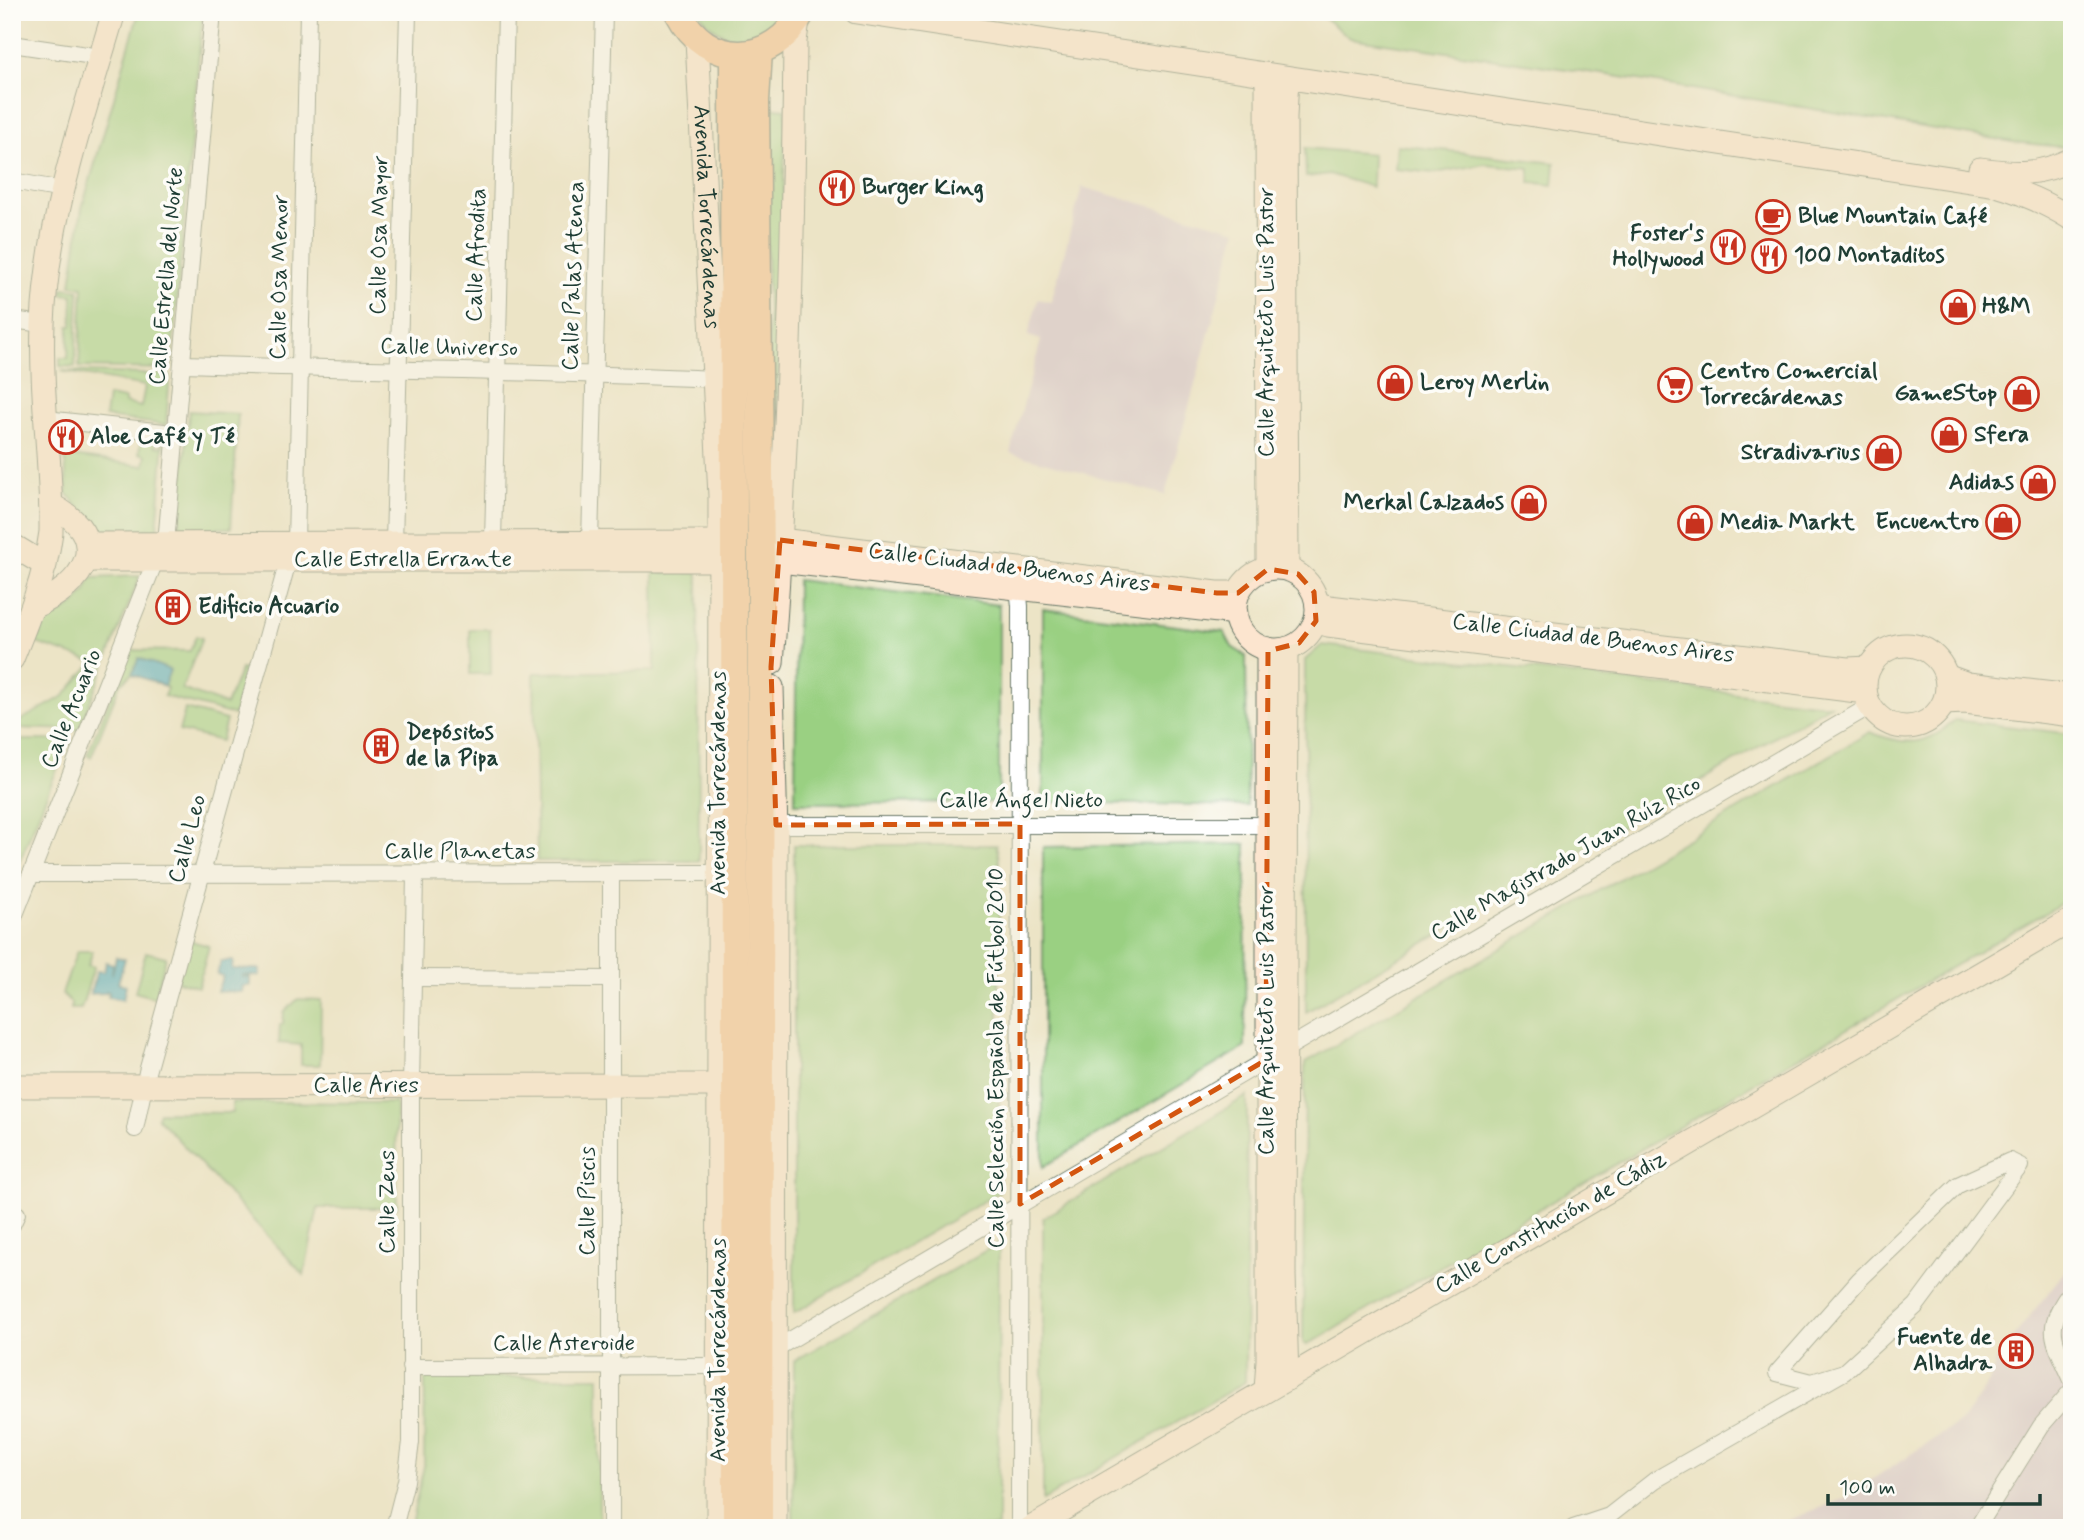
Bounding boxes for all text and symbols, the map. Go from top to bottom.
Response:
street label: Avenida Torrecárdenas [685,104,727,330]
street label: Calle Osa Mayor [364,155,396,315]
street label: Calle Estrella del Norte [143,166,191,386]
restaurant icon: Burger King [818,169,856,207]
place label: Burger King [862,173,984,205]
street label: Calle Palas Atenea [556,181,592,371]
street label: Calle Arquitecto Luis Pastor [1252,186,1282,457]
street label: Calle Afrodita [460,188,494,322]
street label: Calle Osa Menor [264,194,296,360]
cafe icon: Blue Mountain Café [1754,198,1792,236]
place label: Blue Mountain Café [1798,202,1988,232]
place label: Foster's Hollywood [1613,219,1705,275]
restaurant icon: Foster's Hollywood [1709,228,1747,266]
restaurant icon: 100 Montaditos [1750,237,1788,275]
place label: 100 Montaditos [1794,241,1944,271]
shop icon: H&M [1939,288,1977,326]
place label: H&M [1982,292,2030,322]
street label: Calle Universo [380,332,518,364]
place label: Centro Comercial Torrecárdenas [1700,357,1878,413]
shop icon: Leroy Merlin [1376,364,1414,402]
supermarket icon: Centro Comercial Torrecárdenas [1656,366,1694,404]
place label: Leroy Merlin [1420,368,1549,398]
shop icon: GameStop [2003,375,2041,413]
place label: GameStop [1894,379,1997,409]
shop icon: Sfera [1930,416,1968,454]
restaurant icon: Aloe Café y Té [47,418,85,456]
place label: Sfera [1974,420,2029,450]
place label: Aloe Café y Té [90,422,236,452]
shop icon: Stradivarius [1865,434,1903,472]
place label: Stradivarius [1741,438,1861,468]
shop icon: Adidas [2019,464,2057,502]
place label: Adidas [1949,468,2014,498]
shop icon: Merkal Calzados [1510,484,1548,522]
place label: Merkal Calzados [1343,488,1504,518]
shop icon: Encuentro [1984,503,2022,541]
shop icon: Media Markt [1676,504,1714,542]
place label: Encuentro [1875,507,1979,537]
place label: Media Markt [1720,508,1855,538]
street label: Calle Ciudad de Buenos Aires [866,536,1152,600]
street label: Calle Estrella Errante [294,545,512,575]
building icon: Edificio Acuario [154,588,192,626]
place label: Edificio Acuario [198,592,340,622]
street label: Calle Ciudad de Buenos Aires [1450,607,1736,671]
street label: Calle Acuario [34,645,110,773]
street label: Avenida Torrecárdenas [704,671,734,895]
place label: Depósitos de la Pipa [406,718,499,774]
building icon: Depósitos de la Pipa [362,727,400,765]
street label: Calle Magistrado Juan Ruíz Rico [1425,769,1708,951]
street label: Calle Ángel Nieto [939,786,1103,818]
street label: Calle Leo [162,791,214,887]
street label: Calle Planetas [384,837,536,867]
street label: Calle Selección Española de Fútbol 2010 [982,868,1012,1248]
street label: Calle Arquitecto Luis Pastor [1252,884,1282,1155]
street label: Calle Aries [313,1071,419,1101]
street label: Calle Constitución de Cádiz [1430,1144,1672,1302]
street label: Calle Piscis [573,1146,603,1256]
street label: Calle Zeus [373,1150,403,1254]
street label: Avenida Torrecárdenas [704,1238,734,1462]
place label: Fuente de Alhadra [1897,1323,1993,1379]
street label: Calle Asteroide [493,1329,635,1359]
building icon: Fuente de Alhadra [1997,1332,2035,1370]
scale bar [1828,1463,2040,1507]
text: 100 m [1839,1474,1895,1502]

